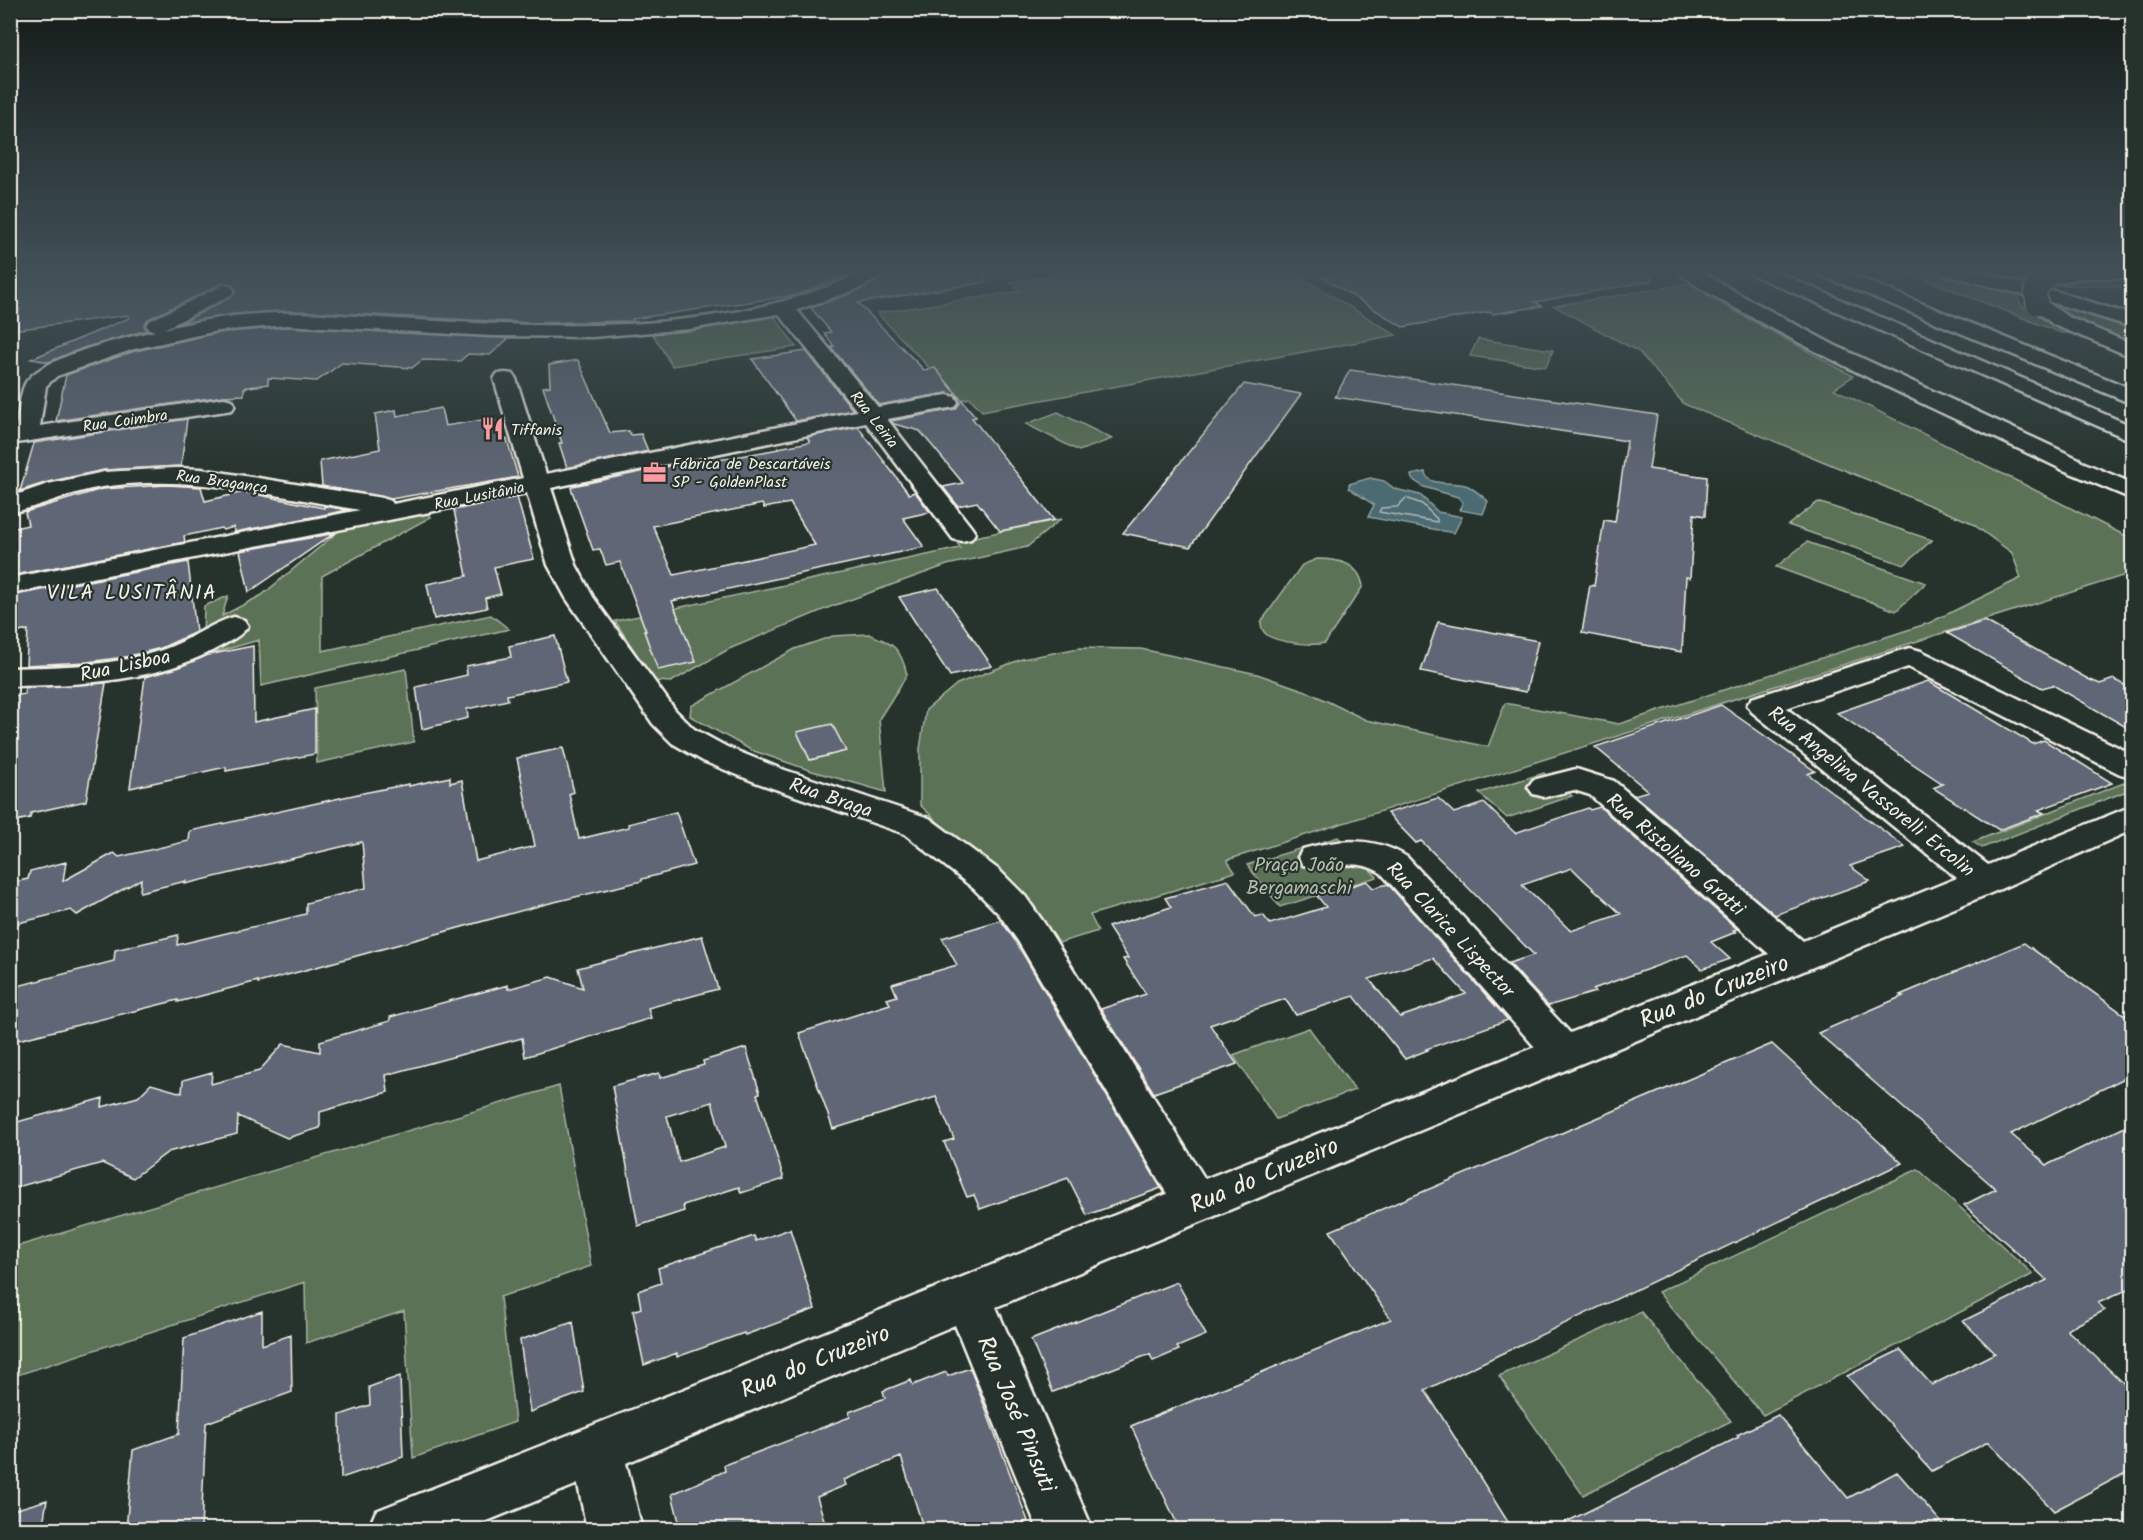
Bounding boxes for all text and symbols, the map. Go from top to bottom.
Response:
street label: Rua Leiria [843,386,904,454]
street label: Rua Coimbra [81,403,169,440]
restaurant icon: Tiffanis [480,416,506,442]
place label: Tiffanis [511,418,562,443]
place label: Fábrica de Descartáveis SP - GoldenPlast [672,452,831,495]
office icon: Fábrica de Descartáveis SP - GoldenPlast [641,459,667,485]
street label: Rua Bragança [174,464,269,501]
street label: Rua Lusitânia [432,475,527,517]
district label: VILA LUSITÂNIA [47,577,217,610]
street label: Rua Lisboa [77,642,174,692]
street label: Rua Angelina Vassorelli Ercolin [1760,699,1981,886]
street label: Rua Braga [784,770,876,828]
street label: Rua Ristoliano Grotti [1598,786,1752,926]
park label: Praça João Bergamaschi [1246,850,1353,905]
street label: Rua Clarice Lispector [1377,855,1523,1007]
street label: Rua do Cruzeiro [1634,945,1796,1040]
street label: Rua do Cruzeiro [1184,1127,1345,1225]
street label: Rua do Cruzeiro [735,1315,897,1410]
street label: Rua José Pinsuti [965,1330,1067,1500]

